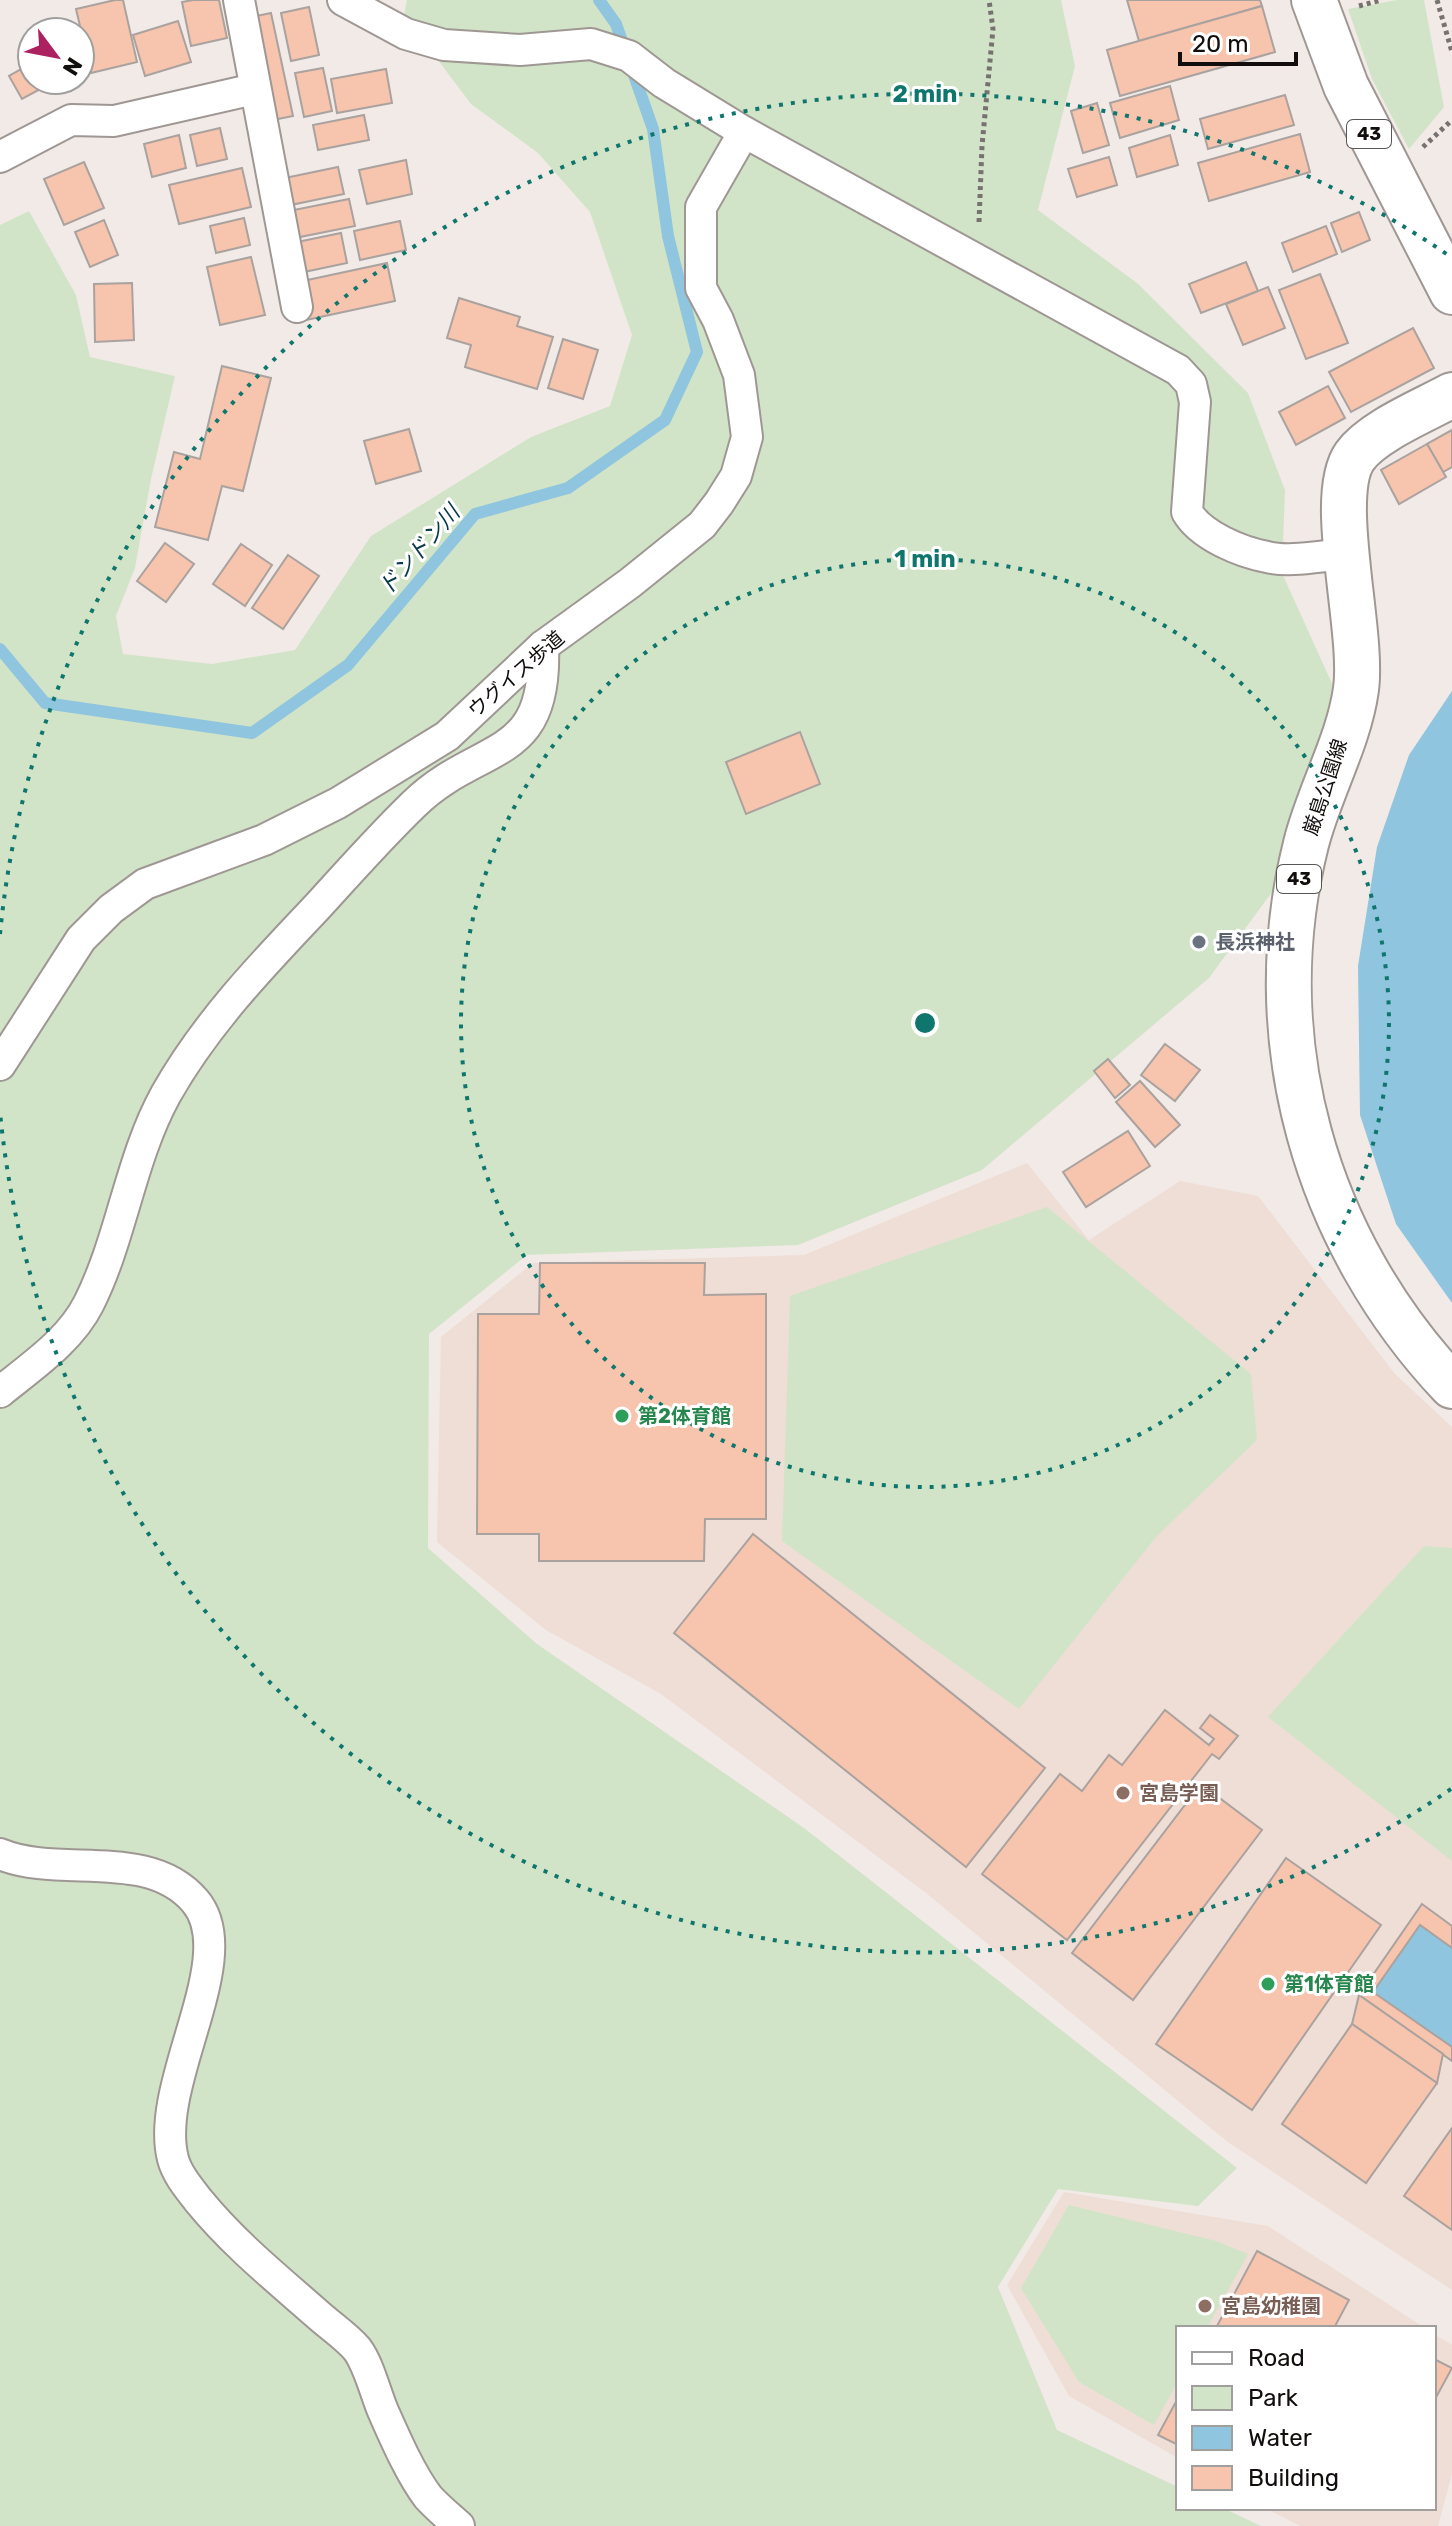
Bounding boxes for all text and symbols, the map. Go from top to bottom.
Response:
north arrow [16,16,96,96]
scale bar [1180,16,1296,66]
text: 20 m [1192,30,1249,58]
text: N [57,52,88,80]
text: 2 min [893,80,958,108]
road number: 43 [1347,120,1391,148]
water label: ドンドン川 [373,498,467,600]
text: 1 min [894,545,956,573]
street label: ウグイス歩道 [463,626,569,722]
street label: 厳島公園線 [1298,736,1352,838]
road number: 43 [1277,865,1321,893]
place label: 長浜神社 [1215,930,1295,954]
marker: 長浜神社 [1190,933,1208,951]
centre of rings [911,1009,939,1037]
place label: 第2体育館 [638,1404,731,1428]
marker: 第2体育館 [613,1407,631,1425]
place label: 宮島学園 [1139,1781,1219,1805]
marker: 宮島学園 [1114,1784,1132,1802]
place label: 第1体育館 [1284,1972,1374,1996]
marker: 第1体育館 [1259,1975,1277,1993]
place label: 宮島幼稚園 [1221,2294,1321,2318]
marker: 宮島幼稚園 [1196,2297,1214,2315]
legend [1176,2326,1436,2510]
text: Road [1248,2344,1305,2372]
text: Park [1248,2384,1299,2412]
text: Water [1248,2424,1312,2452]
text: Building [1248,2464,1339,2492]

